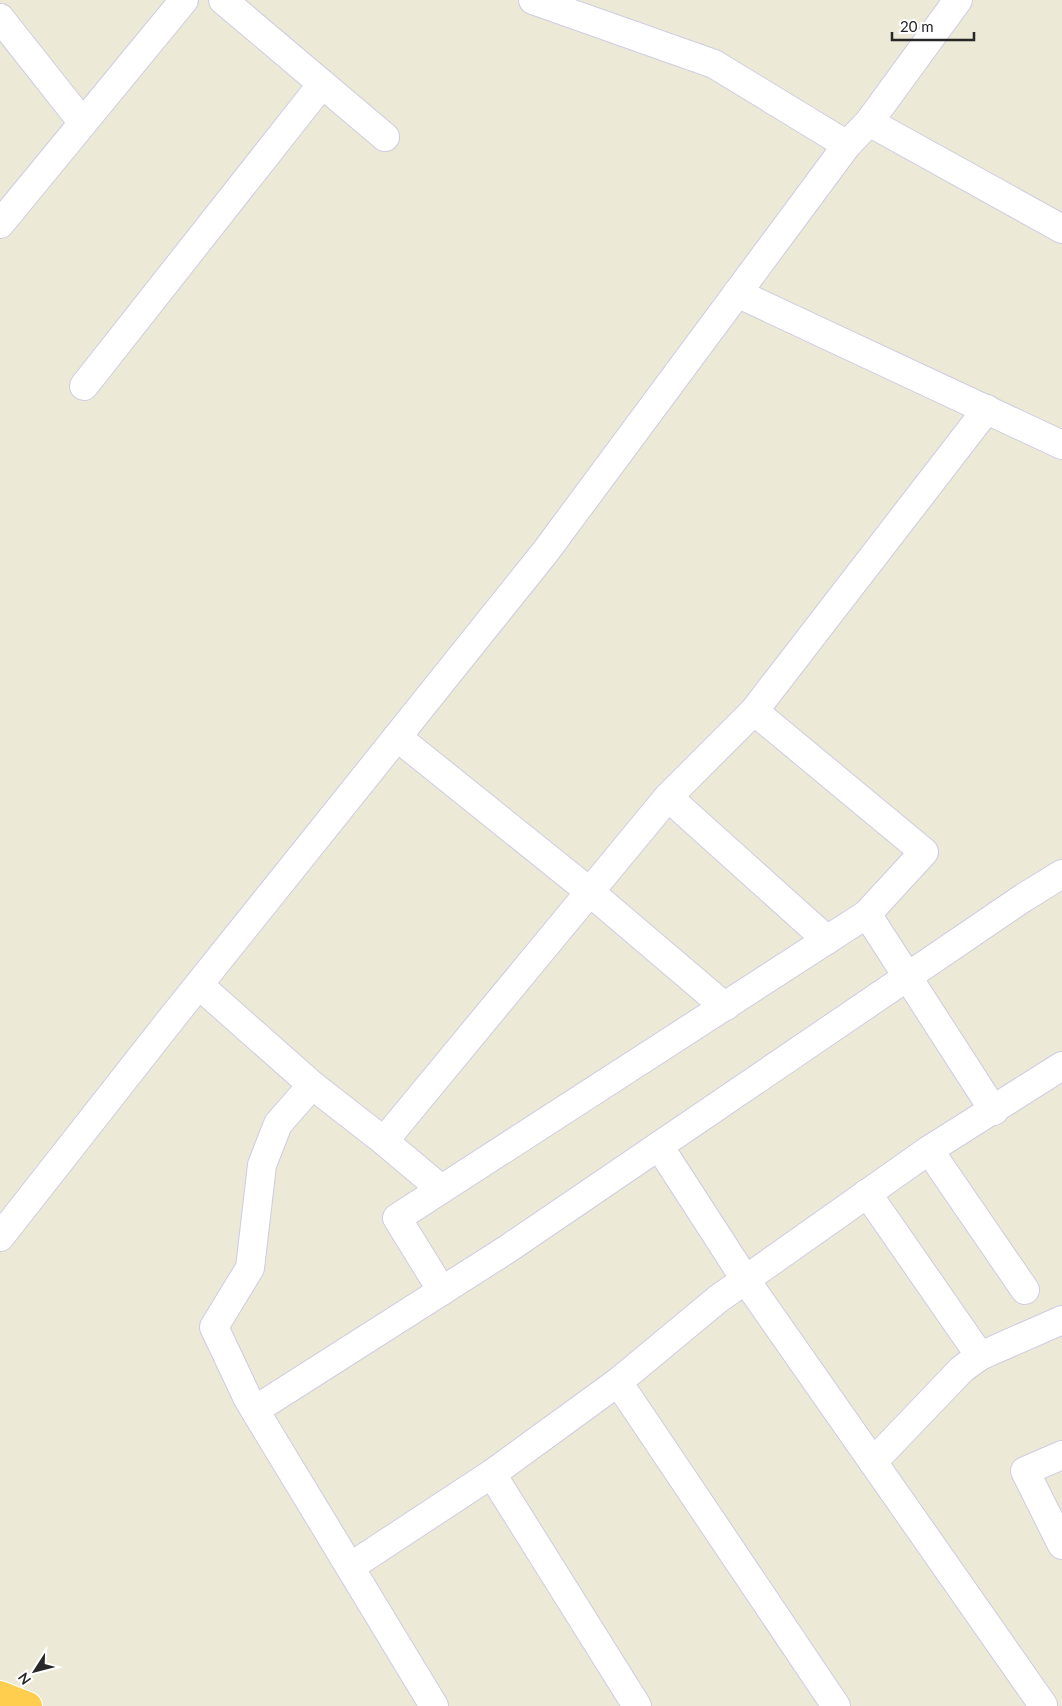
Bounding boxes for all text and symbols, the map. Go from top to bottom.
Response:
scale bar [892,10,974,42]
text: 20 m [900,17,934,35]
north arrow [10,1646,60,1696]
text: N [14,1670,34,1688]

